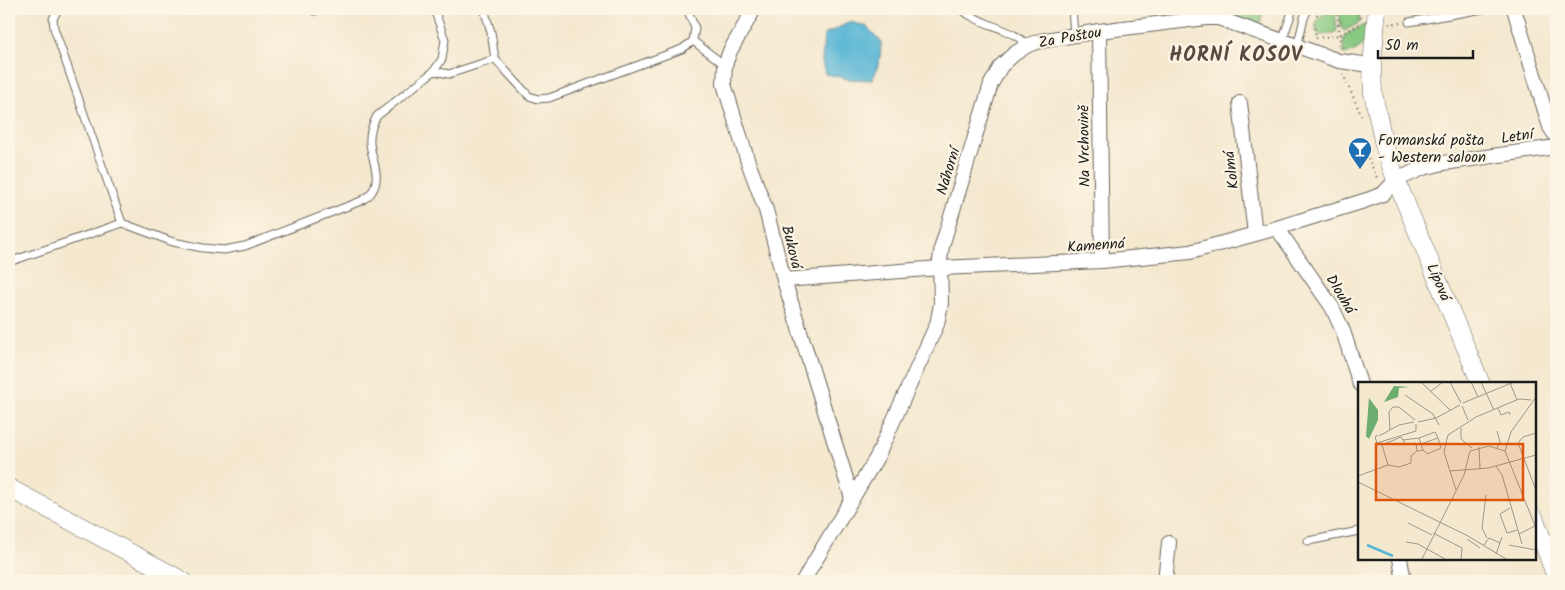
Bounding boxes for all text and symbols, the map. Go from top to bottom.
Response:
street label: Za Poštou [1037,21,1104,55]
scale bar [1378,28,1472,60]
text: 50 m [1385,34,1419,58]
district label: HORNÍ KOSOV [1169,40,1303,72]
street label: Na Vrchovině [1072,104,1098,187]
street label: Letní [1499,123,1537,151]
place label: Formanská pošta - Western saloon [1378,129,1486,170]
bar icon: Formanská pošta - Western saloon [1347,136,1373,170]
street label: Náhorní [930,142,968,198]
street label: Kolmá [1218,147,1246,190]
street label: Buková [774,223,808,273]
street label: Kamenná [1066,232,1128,260]
street label: Lípová [1419,260,1458,307]
street label: Dlouhá [1319,270,1362,321]
inset map [1358,382,1535,560]

